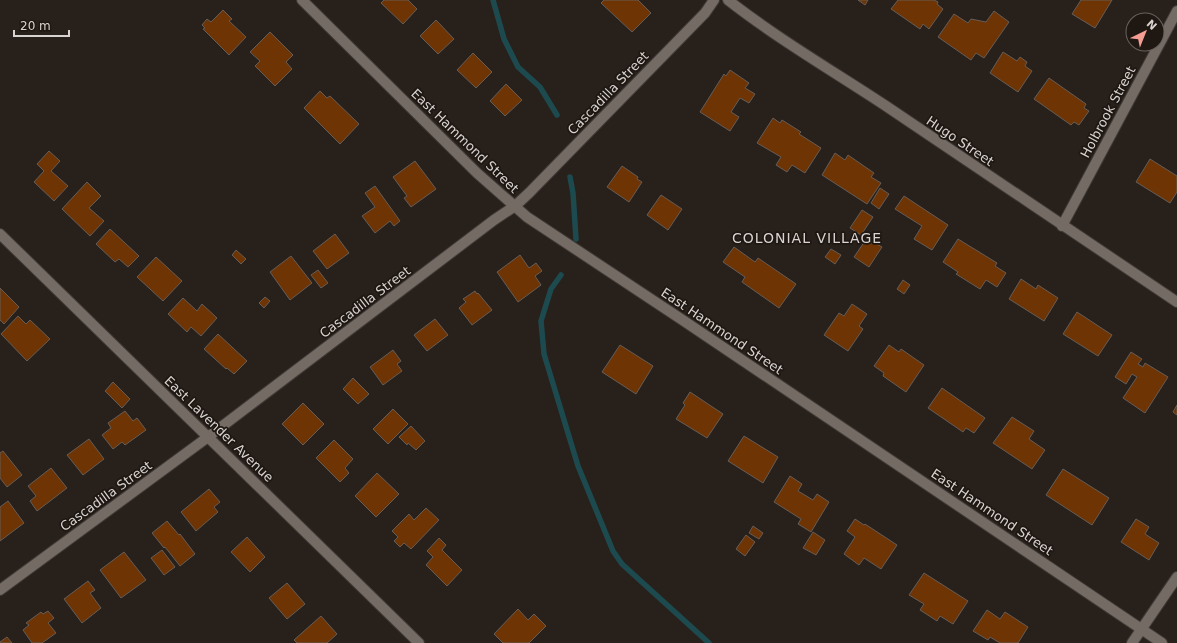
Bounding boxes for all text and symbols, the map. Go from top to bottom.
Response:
scale bar [14,12,69,38]
north arrow [1125,12,1165,52]
text: N [1144,17,1159,33]
text: 20 m [20,19,51,33]
street label: Cascadilla Street [565,48,651,138]
street label: Holbrook Street [1077,64,1139,160]
street label: East Hammond Street [408,86,522,196]
street label: Hugo Street [924,113,996,169]
district label: COLONIAL VILLAGE [732,230,882,246]
street label: Cascadilla Street [317,263,413,341]
street label: East Hammond Street [658,285,786,377]
street label: East Lavender Avenue [162,373,276,485]
street label: Cascadilla Street [57,458,155,534]
street label: East Hammond Street [928,466,1056,558]

